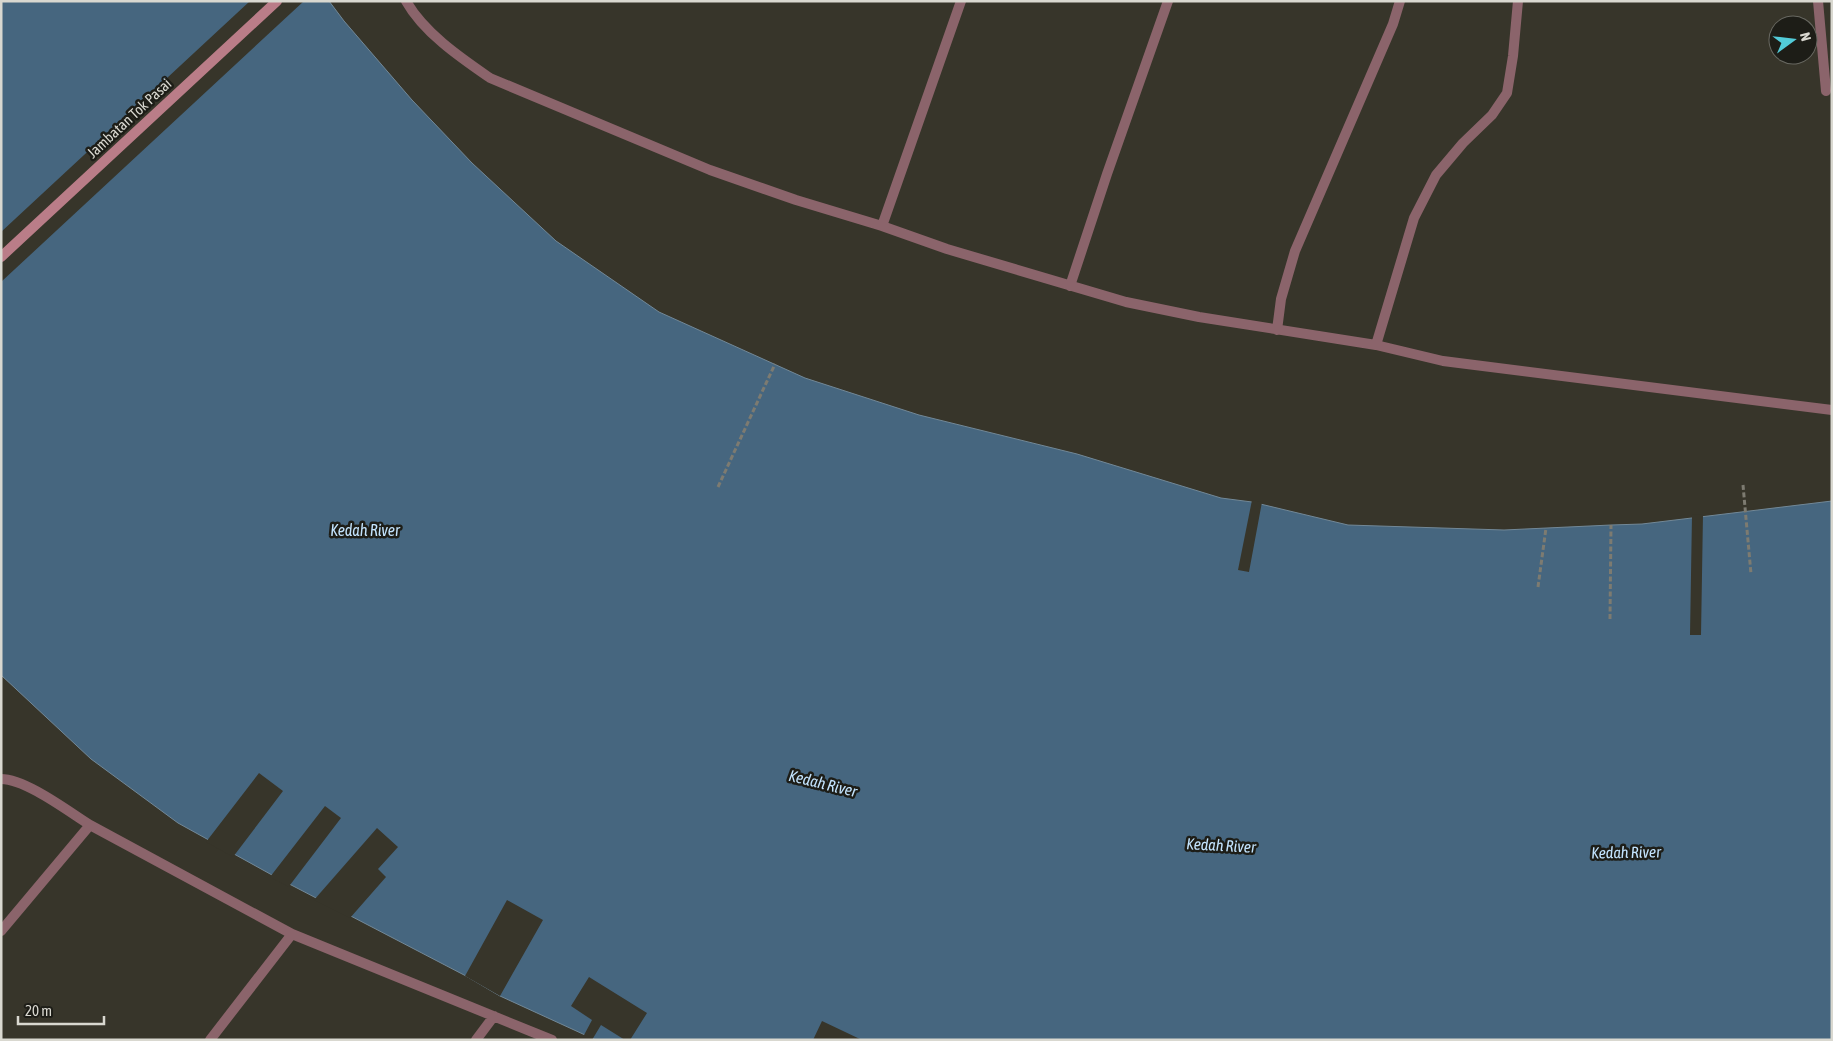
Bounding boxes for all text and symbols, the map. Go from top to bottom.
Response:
north arrow [1768,15,1818,65]
text: N [1797,31,1814,43]
street label: Jambatan Tok Pasai [84,75,174,161]
water label: Kedah River [330,521,401,539]
water label: Kedah River [787,766,860,800]
water label: Kedah River [1186,834,1257,856]
water label: Kedah River [1591,842,1662,862]
scale bar [18,994,104,1026]
text: 20 m [25,1002,52,1019]

